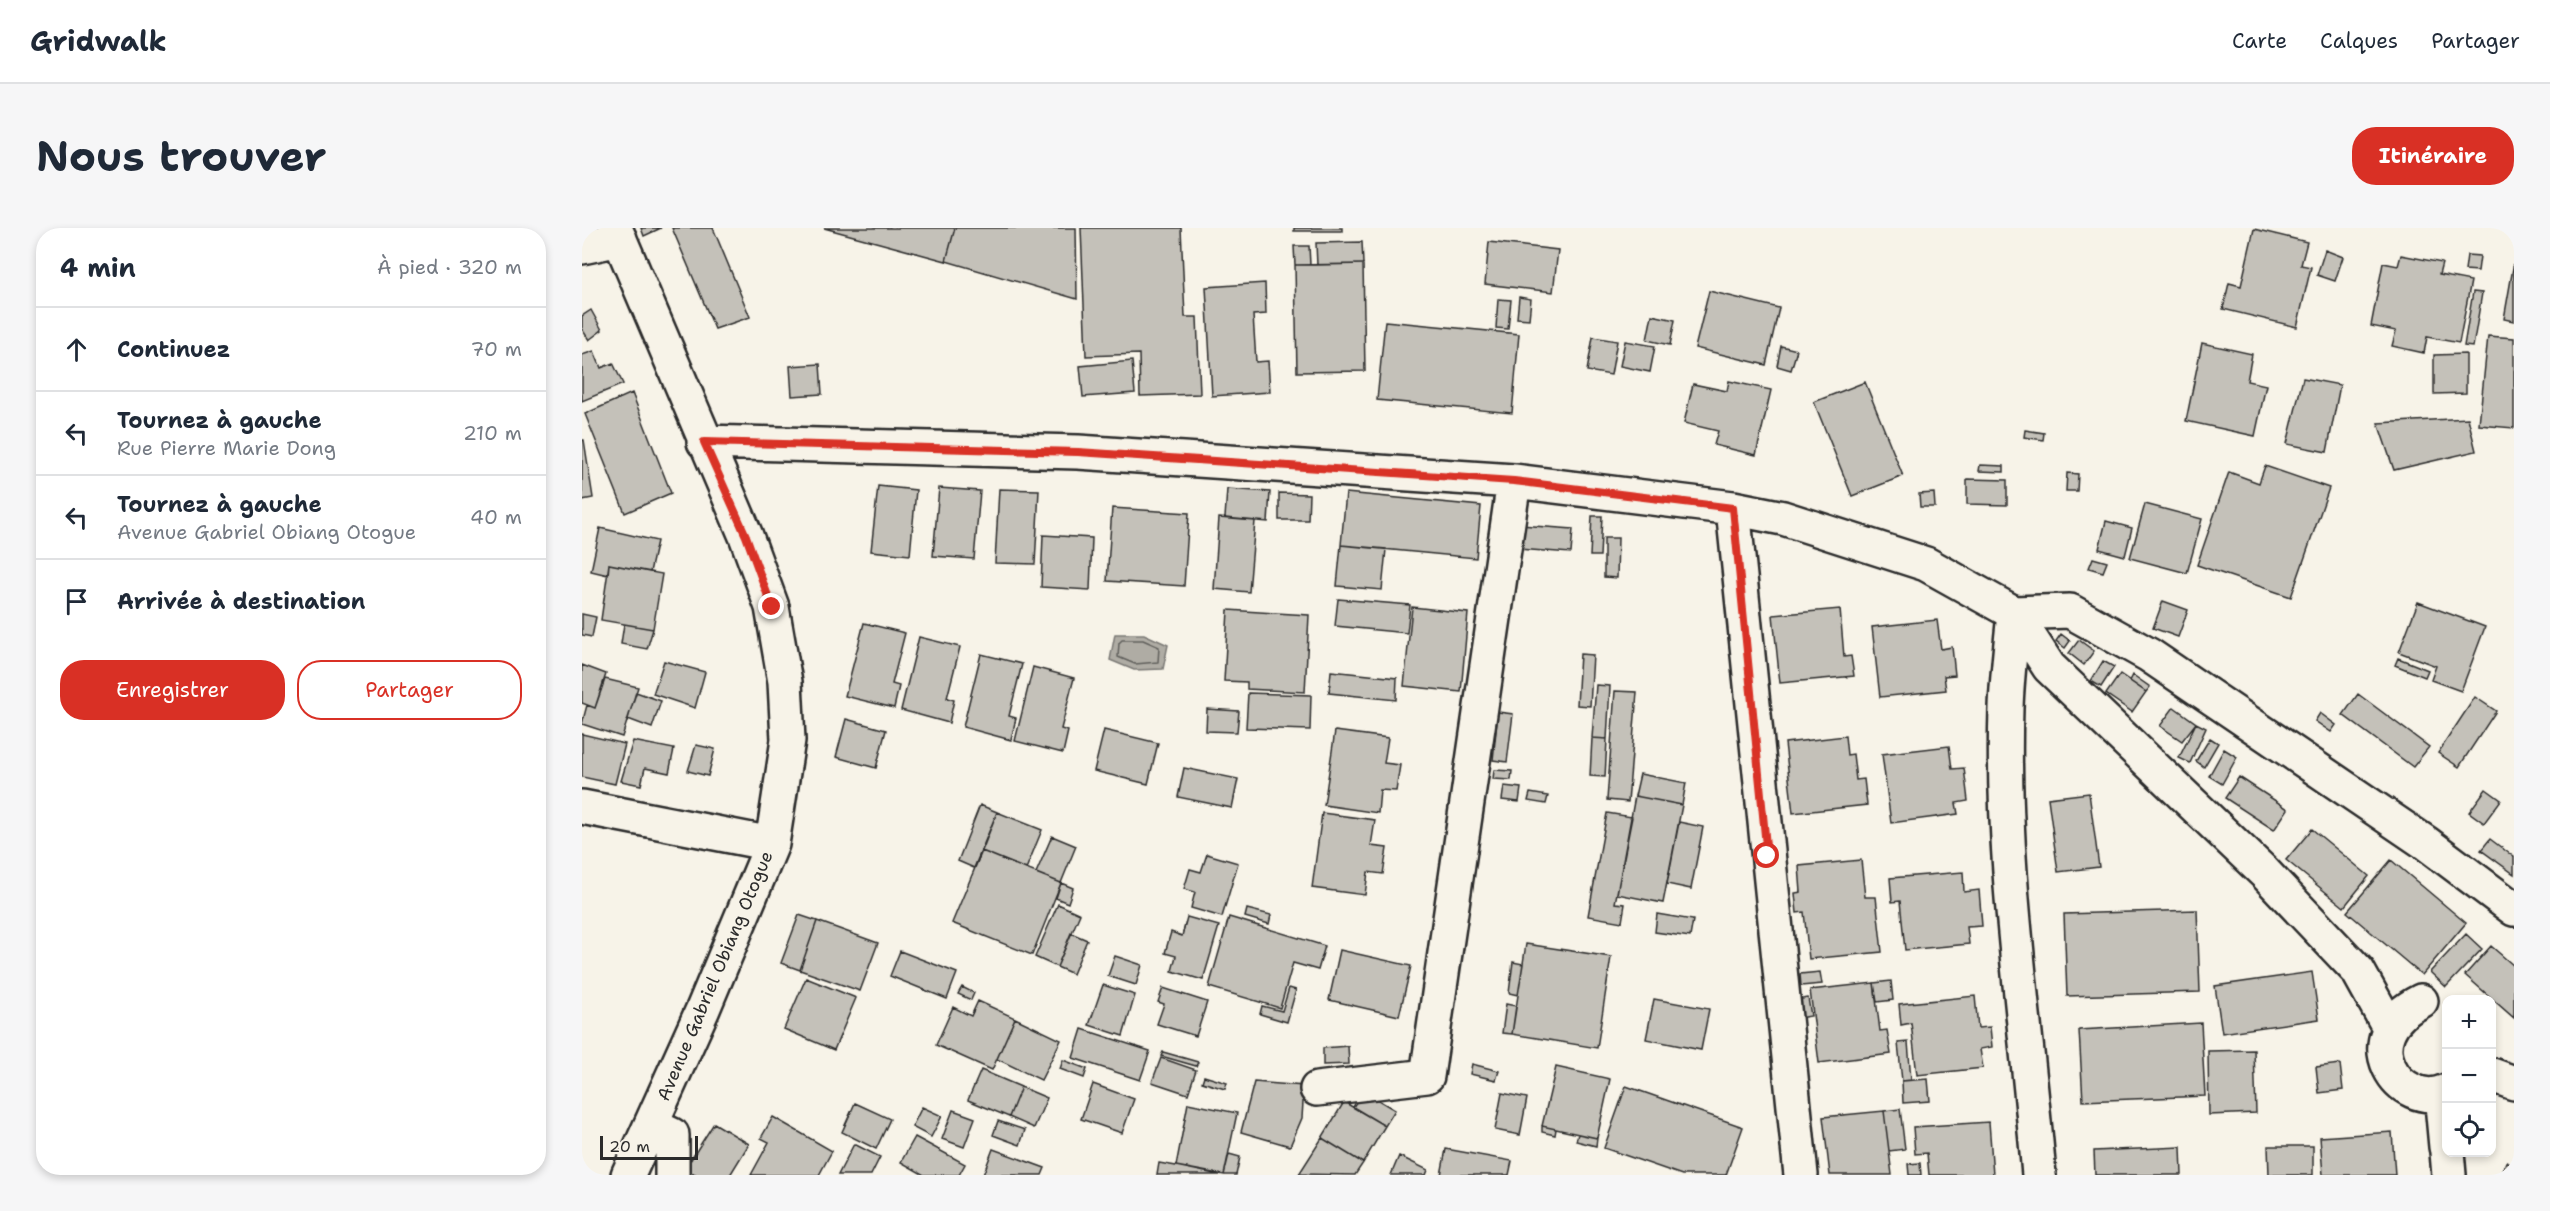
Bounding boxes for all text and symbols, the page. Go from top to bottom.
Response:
text: Gridwalk [30,22,167,60]
text: Carte [2232,27,2287,55]
text: Calques [2320,27,2398,55]
text: Partager [2431,27,2520,55]
button: Itinéraire [2352,127,2514,185]
text: Nous trouver [36,128,326,184]
text: 4 min [60,250,136,285]
text: À pied · 320 m [377,254,522,280]
icon: ahead [60,333,93,366]
text: Continuez [117,335,230,364]
text: 70 m [470,336,522,362]
text: Tournez à gauche [117,406,322,435]
icon: left [60,417,93,450]
text: 210 m [463,420,522,446]
text: Rue Pierre Marie Dong [117,435,336,461]
text: Tournez à gauche [117,490,322,519]
icon: left [60,501,93,534]
text: 40 m [470,504,522,530]
text: Avenue Gabriel Obiang Otogue [117,519,416,545]
icon: arrive [60,585,93,618]
text: Arrivée à destination [117,587,365,616]
route end [758,593,784,619]
button: Enregistrer [60,660,285,720]
button: Partager [297,660,522,720]
route start [1753,842,1779,868]
street label: Avenue Gabriel Obiang Otogue [651,847,779,1105]
map controls [2442,995,2496,1157]
button: + [2442,995,2496,1049]
button: − [2442,1049,2496,1103]
button: locate [2442,1103,2496,1157]
scale bar [600,1133,698,1160]
text: 20 m [609,1136,650,1157]

